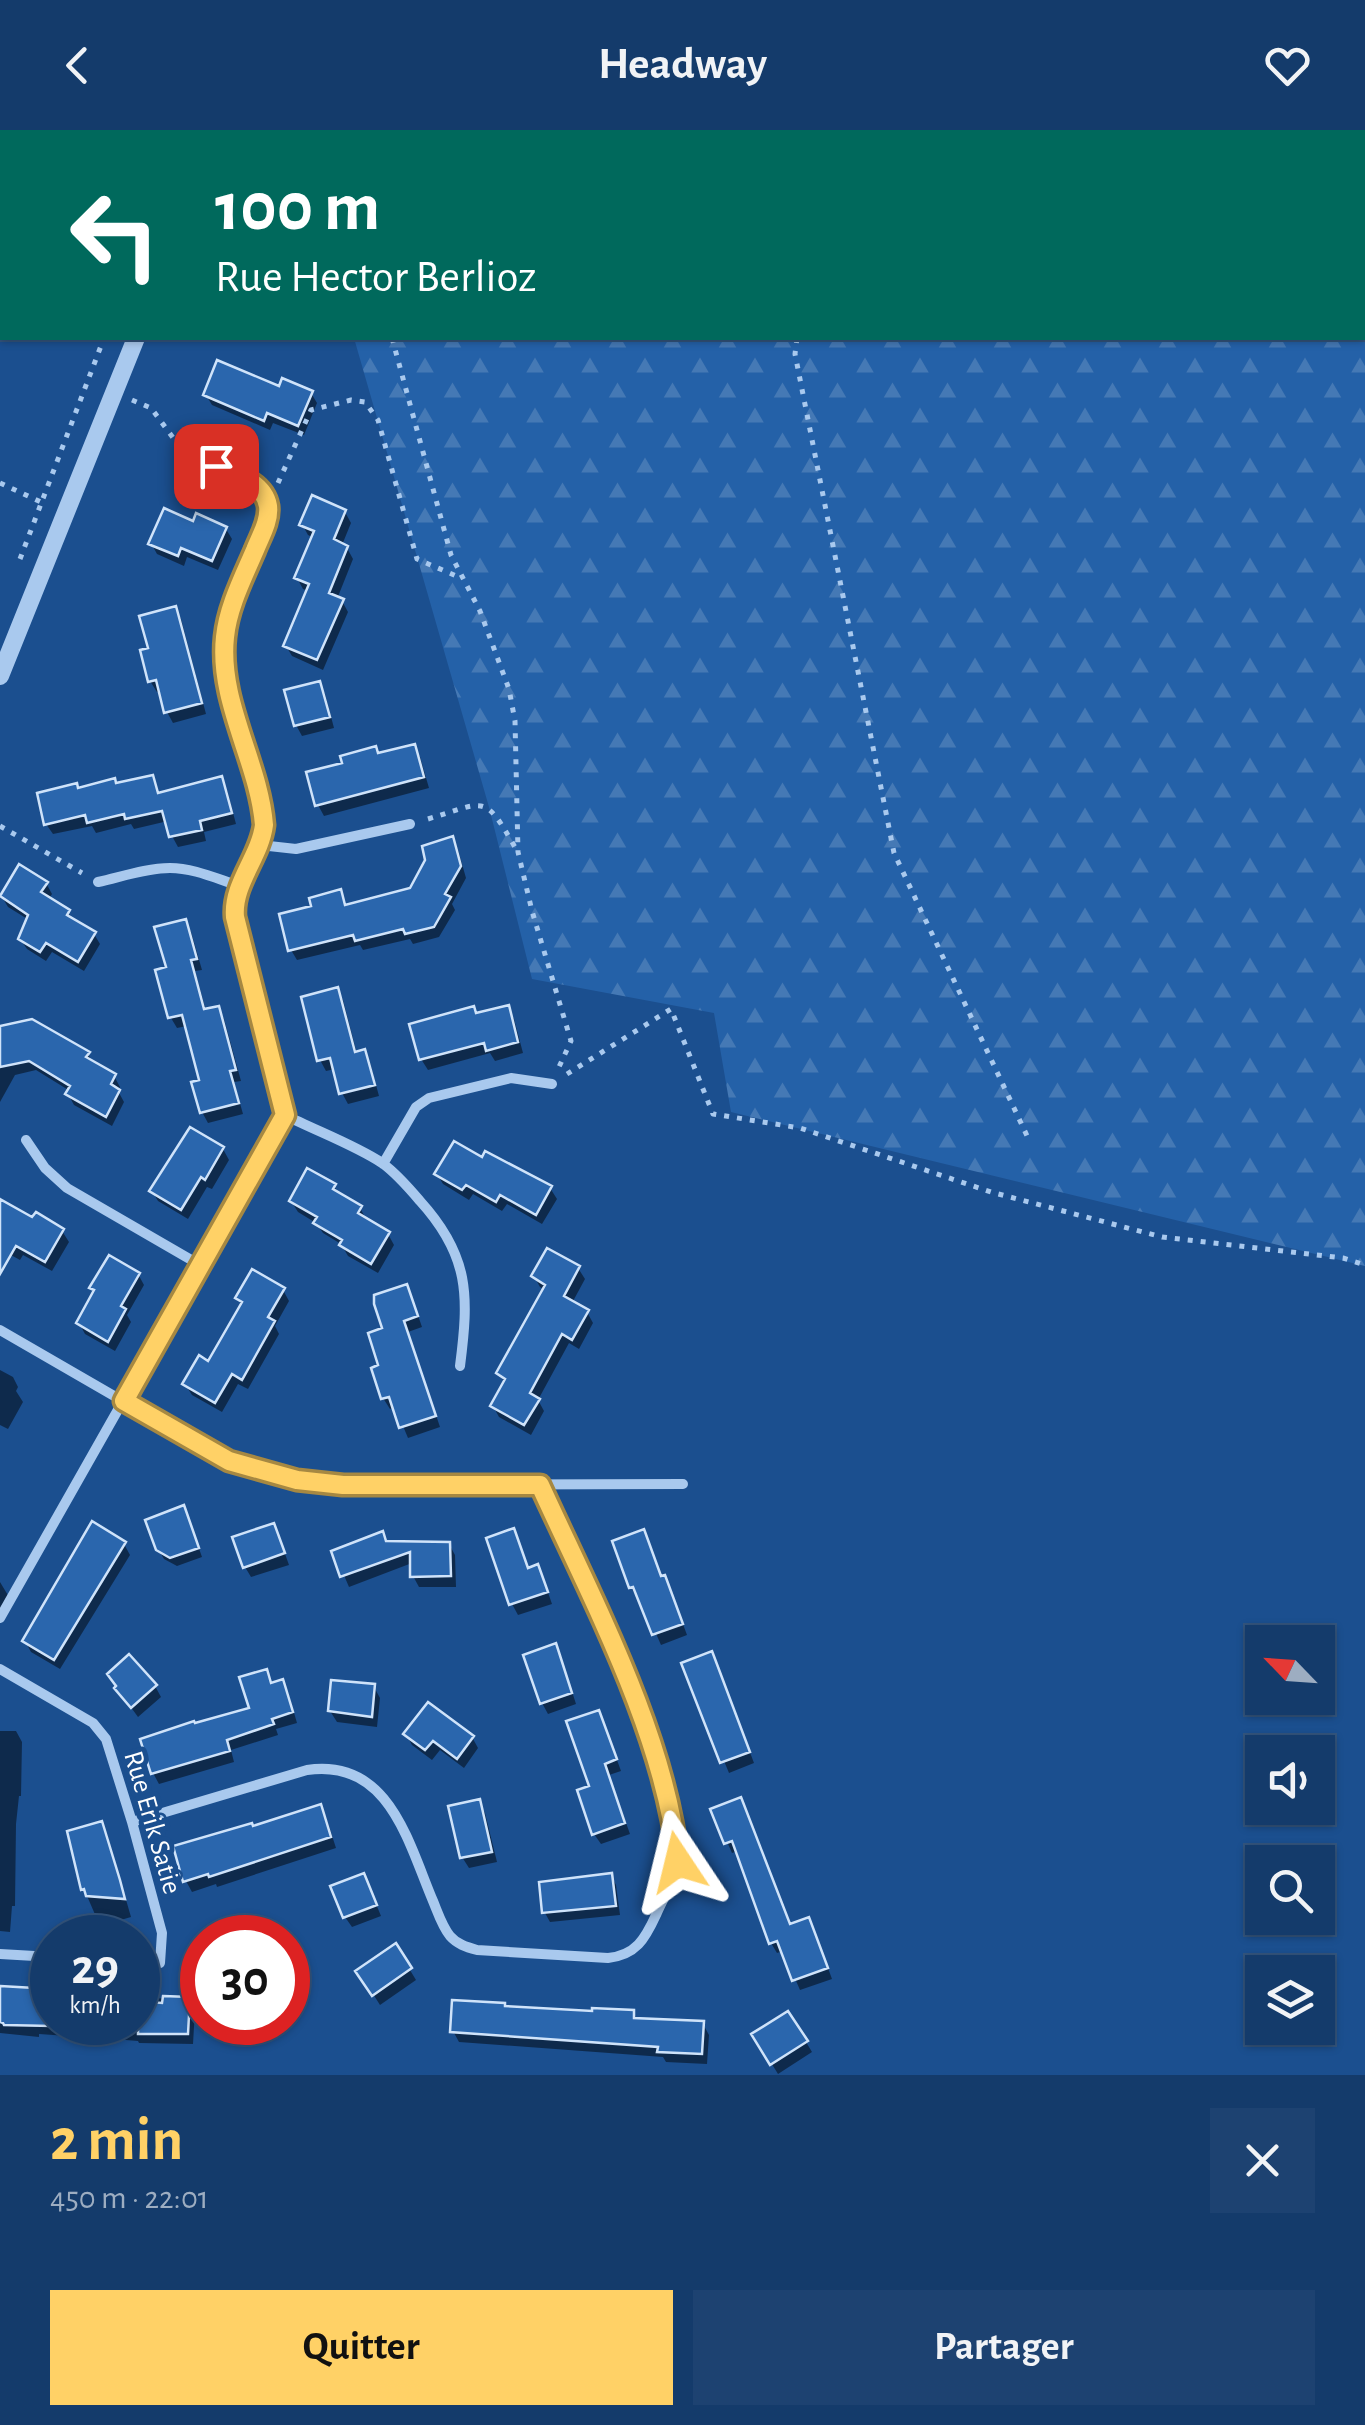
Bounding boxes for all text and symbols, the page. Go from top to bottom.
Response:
icon: back [50,38,105,93]
icon: heart [1260,38,1315,93]
text: Headway [598,42,767,87]
icon: left [50,170,180,300]
text: 100 m [215,173,380,243]
text: Rue Hector Berlioz [215,255,536,300]
pin [174,424,259,509]
icon: arrive [189,439,244,494]
north arrow [1245,1625,1335,1715]
map controls [1245,1625,1335,2045]
button: sound [1245,1735,1335,1825]
street label: Rue Erik Satie [118,1748,186,1897]
position arrow [626,1810,730,1914]
button: search [1245,1845,1335,1935]
speed limit sign: 30 [180,1915,310,2045]
text: 29 [71,1943,119,1993]
button: layers [1245,1955,1335,2045]
text: km/h [69,1993,121,2018]
button: close [1210,2108,1315,2213]
text: 2 min [50,2111,183,2171]
text: 450 m · 22:01 [50,2182,209,2214]
button: Quitter [50,2290,673,2405]
button: Partager [693,2290,1315,2405]

